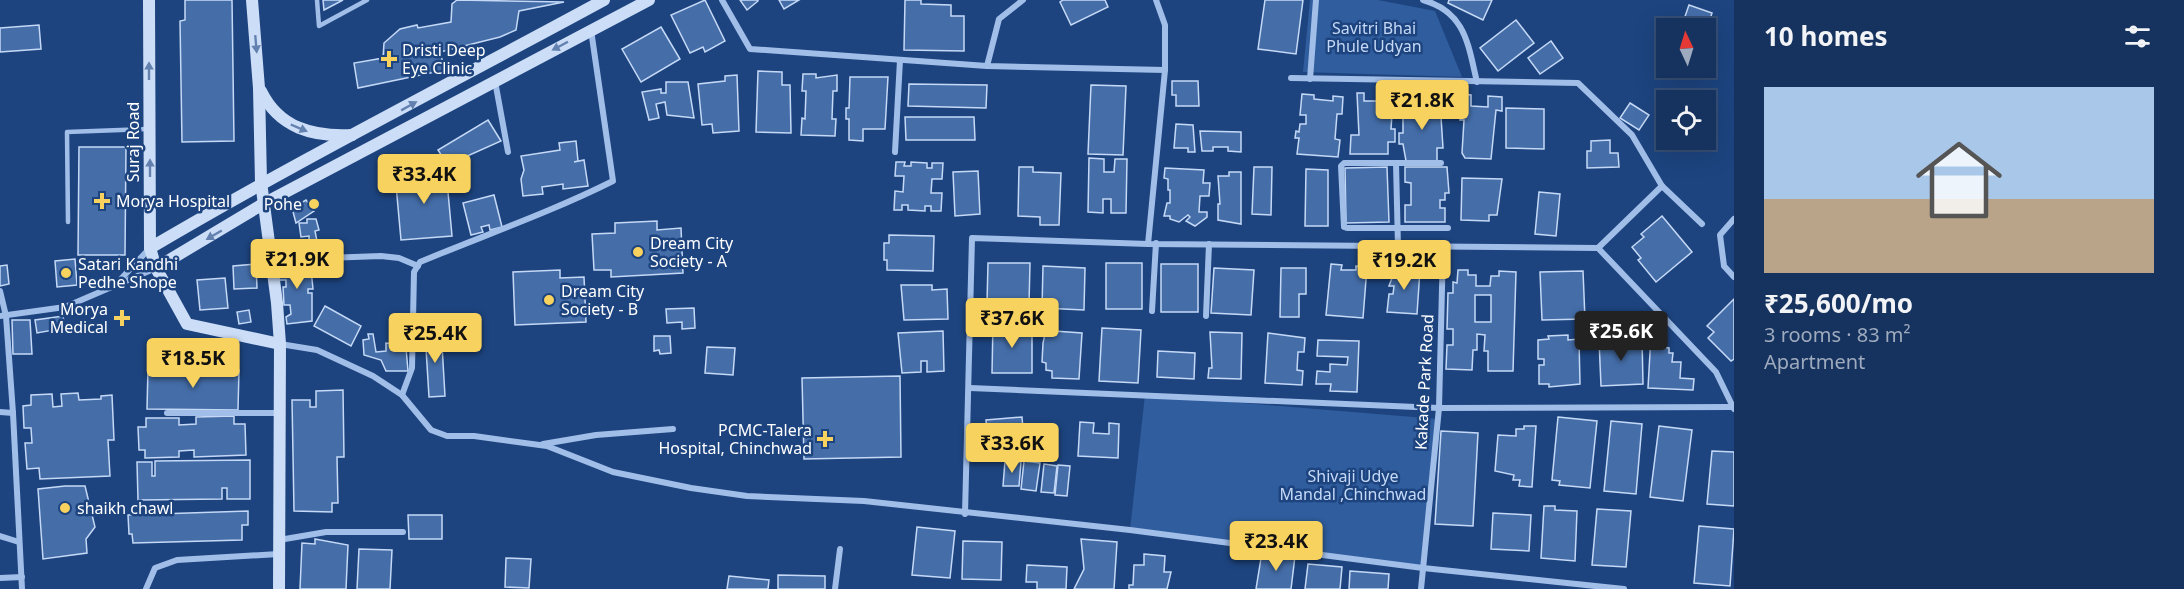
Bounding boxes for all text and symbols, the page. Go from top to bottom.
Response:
park label: Savitri Bhai Phule Udyan [1326,17,1422,57]
north arrow [1656,18,1716,78]
map controls [1656,18,1716,150]
text: 10 homes [1764,18,1888,54]
icon: filters [2121,20,2154,53]
one-way arrow [251,34,260,53]
place label: Dristi Deep Eye Clinic [402,39,486,79]
one-way arrow [551,41,568,51]
marker: Dristi Deep Eye Clinic [380,50,398,68]
one-way arrow [144,61,154,80]
pin: ₹21.8K [1373,80,1471,131]
text: ₹21.8K [1390,86,1454,113]
button: locate [1656,90,1716,150]
one-way arrow [401,101,418,111]
street label: Suraj Road [122,102,144,182]
one-way arrow [290,123,307,132]
icon: home [1905,126,2013,234]
pin: ₹33.4K [375,154,473,205]
one-way arrow [145,159,155,178]
text: ₹33.4K [392,160,456,187]
place label: Morya Hospital [116,190,230,212]
marker: Morya Hospital [93,192,111,210]
place label: Pohe [264,193,302,215]
marker: Pohe [307,197,321,211]
one-way arrow [205,230,222,240]
place label: Dream City Society - A [650,232,734,272]
pin: ₹21.9K [248,239,346,290]
pin: ₹19.2K [1355,240,1453,291]
text: ₹21.9K [265,245,329,272]
marker: Dream City Society - A [631,245,645,259]
text: ₹19.2K [1372,246,1436,273]
place label: Satari Kandhi Pedhe Shope [78,253,178,293]
marker: Satari Kandhi Pedhe Shope [59,266,73,280]
place label: Dream City Society - B [561,280,645,320]
text: ₹25,600/mo [1764,285,1913,321]
marker: Dream City Society - B [542,293,556,307]
place label: Morya Medical [50,298,108,338]
pin: ₹37.6K [963,298,1061,349]
text: ₹37.6K [980,304,1044,331]
marker: Morya Medical [113,309,131,327]
pin: ₹25.6K [1572,311,1670,362]
pin: ₹25.4K [386,313,484,364]
street label: Kakade Park Road [1409,314,1439,450]
text: ₹25.6K [1589,317,1653,344]
text: ₹25.4K [403,319,467,346]
text: 3 rooms · 83 m² [1764,321,1911,348]
pin: ₹18.5K [144,338,242,389]
text: ₹18.5K [161,344,225,371]
text: Apartment [1764,348,1865,375]
place label: PCMC-Talera Hospital, Chinchwad [659,419,812,459]
pin: ₹33.6K [963,423,1061,474]
text: ₹33.6K [980,429,1044,456]
marker: PCMC-Talera Hospital, Chinchwad [816,430,834,448]
park label: Shivaji Udye Mandal ,Chinchwad [1280,465,1426,505]
place label: shaikh chawl [77,497,174,519]
marker: shaikh chawl [58,501,72,515]
pin: ₹23.4K [1227,521,1325,572]
text: ₹23.4K [1244,527,1308,554]

